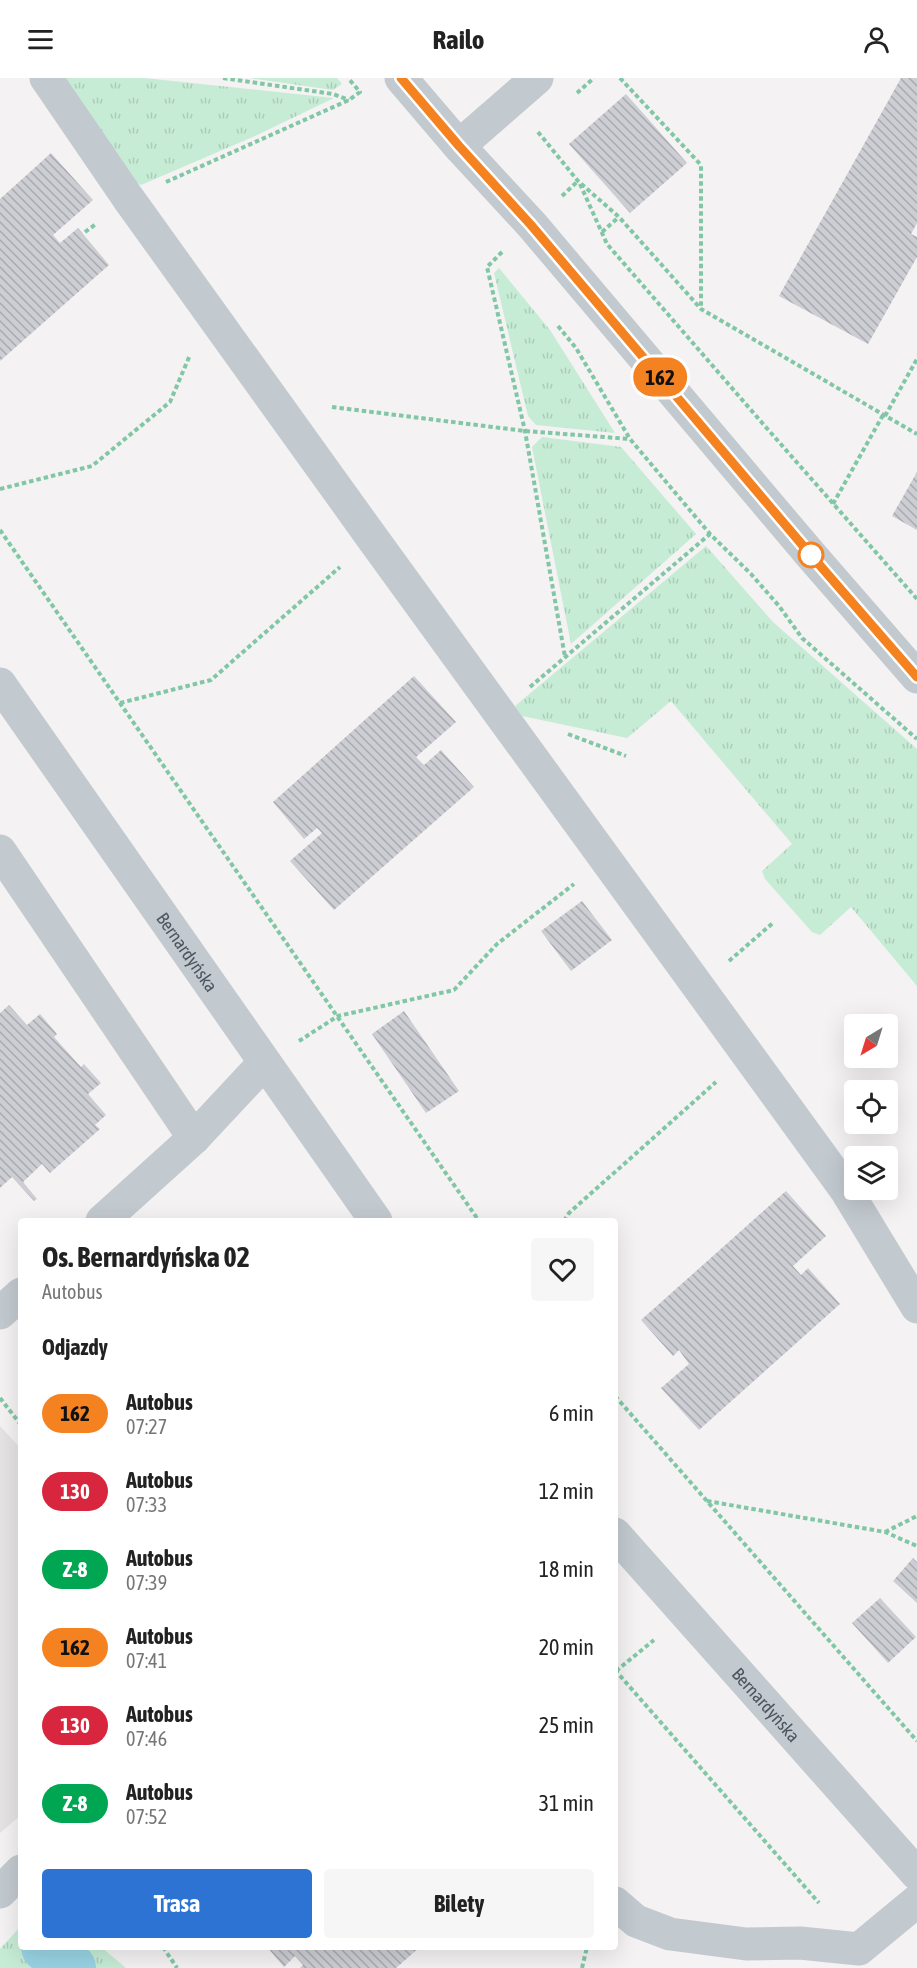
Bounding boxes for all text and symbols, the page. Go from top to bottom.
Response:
icon: menu [24,23,57,56]
icon: person [860,23,893,56]
text: Railo [433,24,484,55]
line badge: 162 [626,358,694,396]
text: 162 [645,365,675,389]
unlabelled marker [798,542,824,568]
street label: Bernardyńska [153,908,222,995]
north arrow [844,1014,898,1068]
map controls [844,1014,898,1200]
button: locate [844,1080,898,1134]
button: layers [844,1146,898,1200]
button: heart [531,1238,594,1301]
text: Os. Bernardyńska 02 [42,1241,250,1273]
text: Autobus [42,1280,103,1303]
text: Odjazdy [42,1334,108,1360]
text: Autobus [126,1389,193,1415]
text: 6 min [549,1400,594,1426]
text: 162 [60,1401,90,1425]
text: 07:27 [126,1415,167,1438]
text: Autobus [126,1467,193,1493]
text: 12 min [539,1478,594,1504]
text: 130 [60,1479,90,1503]
text: 07:33 [126,1493,167,1516]
text: Autobus [126,1545,193,1571]
text: 18 min [539,1556,594,1582]
text: Z-8 [63,1557,87,1581]
text: 07:39 [126,1571,167,1594]
text: Autobus [126,1623,193,1649]
text: 20 min [539,1634,594,1660]
text: 162 [60,1635,90,1659]
text: 07:41 [126,1649,167,1672]
street label: Bernardyńska [728,1663,805,1746]
text: Autobus [126,1701,193,1727]
text: 25 min [539,1712,594,1738]
text: 130 [60,1713,90,1737]
text: 07:46 [126,1727,167,1750]
text: Autobus [126,1779,193,1805]
text: 31 min [539,1790,594,1816]
text: Z-8 [63,1791,87,1815]
text: 07:52 [126,1805,167,1828]
button: Trasa [42,1869,312,1938]
button: Bilety [324,1869,594,1938]

